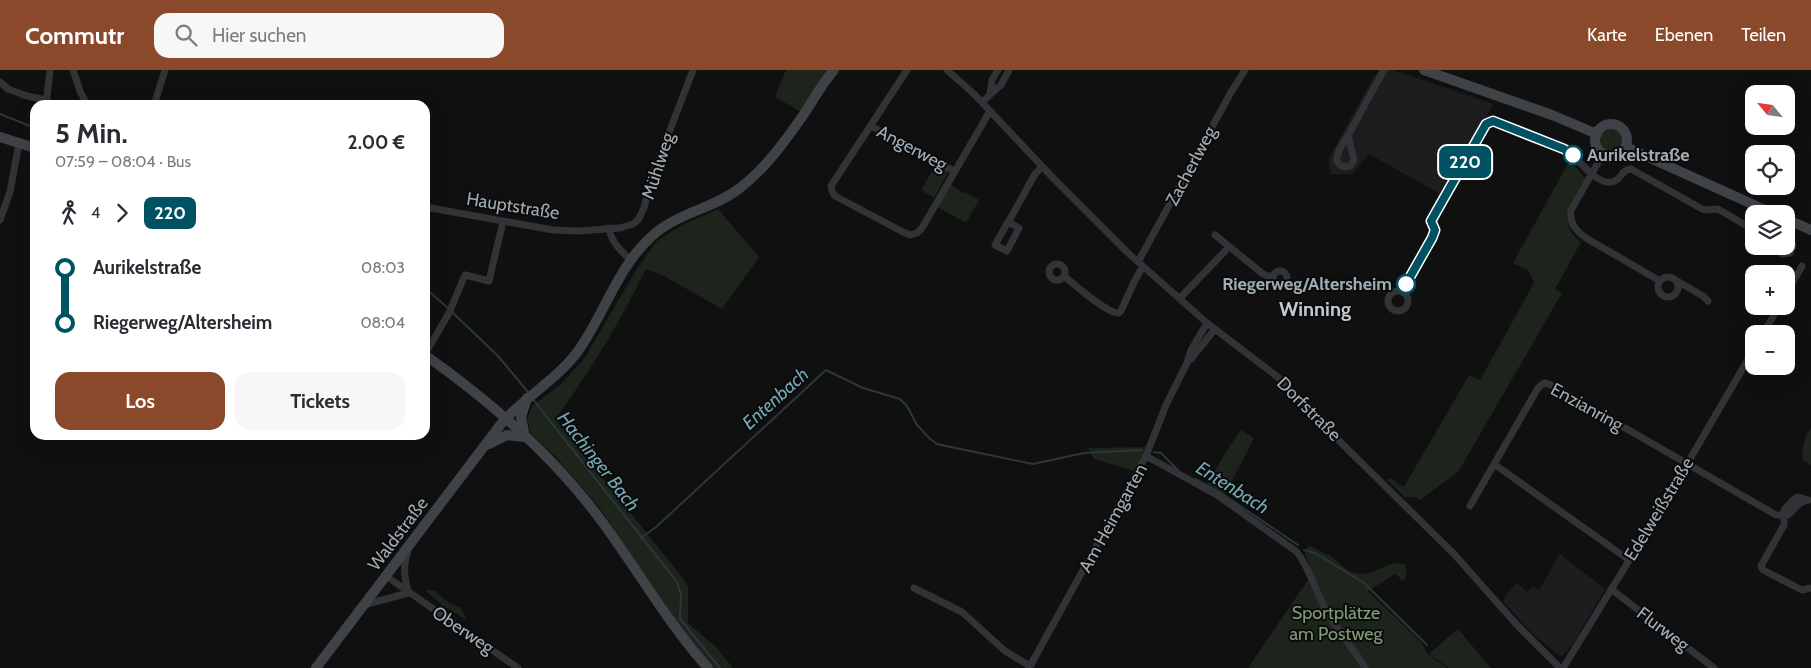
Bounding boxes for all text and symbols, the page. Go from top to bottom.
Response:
search box [154,13,504,58]
text: Commutr [25,21,124,50]
icon: search [172,21,200,49]
text: Hier suchen [212,24,306,47]
text: Karte [1587,24,1627,46]
text: Ebenen [1655,24,1713,46]
text: Teilen [1741,24,1786,46]
north arrow [1745,85,1795,135]
map controls [1745,85,1795,375]
text: 5 Min. [55,116,128,150]
street label: Angerweg [873,120,952,176]
street label: Zacherlweg [1161,122,1221,209]
street label: Mühlweg [637,129,679,202]
text: 2.00 € [348,131,405,154]
place label: Aurikelstraße [1587,144,1690,166]
marker: Aurikelstraße [1563,145,1583,165]
button: locate [1745,145,1795,195]
line badge: 220 [1436,146,1494,178]
text: 220 [1449,151,1481,173]
text: 07:59 – 08:04 · Bus [55,152,191,171]
street label: Hauptstraße [465,188,561,224]
icon: walk [55,199,83,227]
icon: forward [108,199,136,227]
text: 220 [154,202,186,224]
text: 4 [91,203,100,222]
button: layers [1745,205,1795,255]
text: Aurikelstraße [93,256,201,279]
text: 08:03 [361,258,405,277]
button: + [1745,265,1795,315]
place label: Riegerweg/Altersheim [1222,273,1392,295]
marker: Riegerweg/Altersheim [1396,274,1416,294]
district label: Winning [1279,297,1351,321]
text: Riegerweg/Altersheim [93,311,272,334]
text: 08:04 [360,313,405,332]
button: − [1745,325,1795,375]
water label: Entenbach [737,363,813,434]
button: Los [55,372,225,430]
button: Tickets [235,372,405,430]
street label: Dorfstraße [1272,372,1346,446]
street label: Enzianring [1547,378,1628,436]
water label: Hachinger Bach [553,407,645,516]
street label: Edelweißstraße [1620,453,1698,565]
water label: Entenbach [1192,456,1273,519]
street label: Am Heimgarten [1074,460,1152,576]
street label: Waldstraße [363,493,433,575]
street label: Oberweg [428,601,499,659]
park label: Sportplätze am Postweg [1289,602,1384,645]
street label: Flurweg [1632,602,1694,656]

